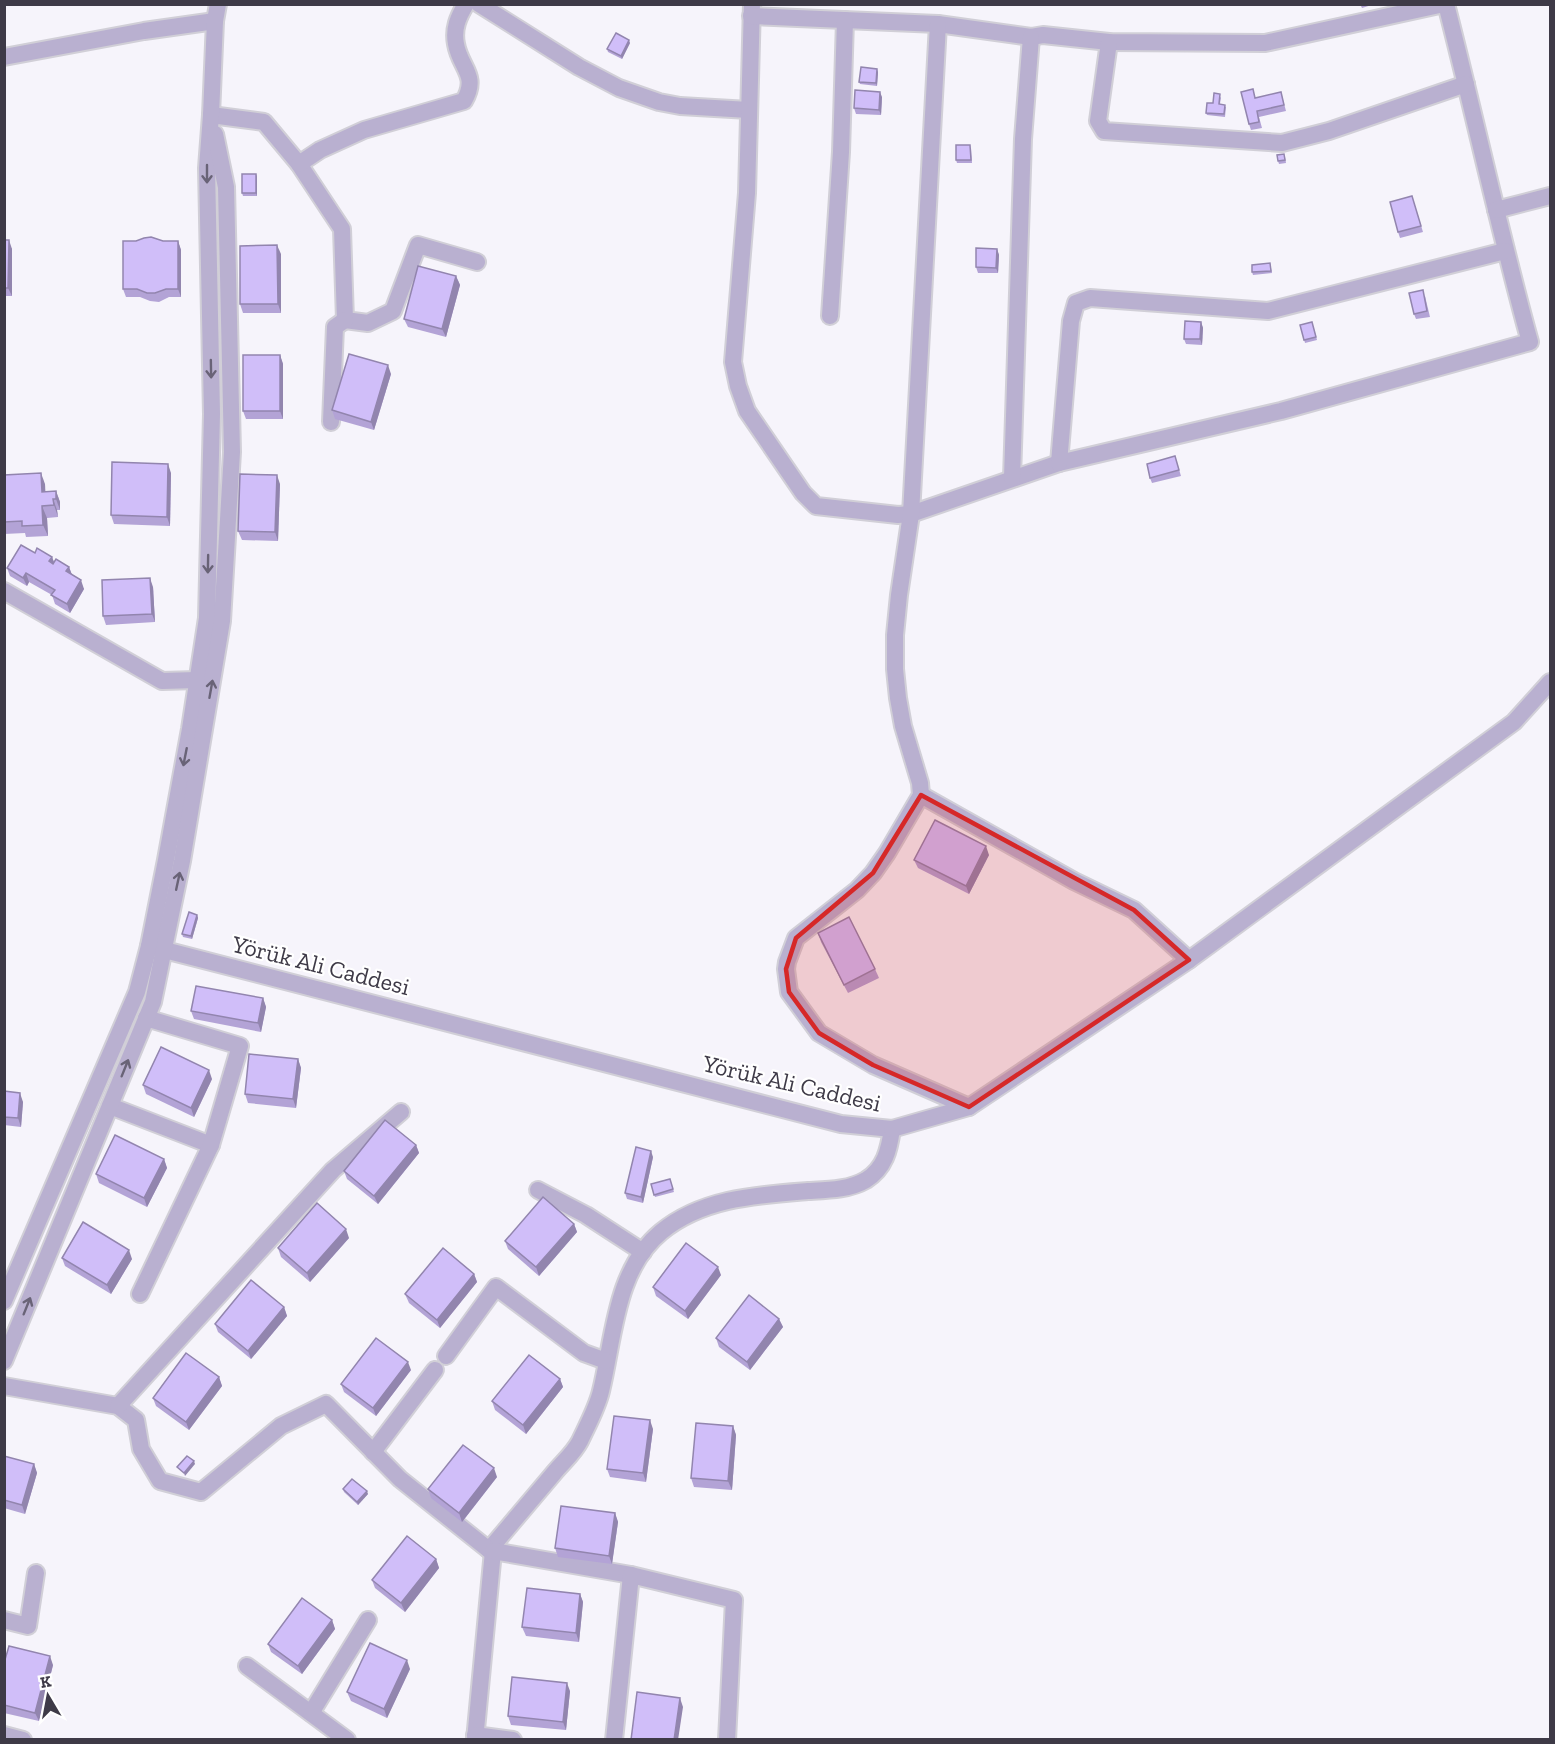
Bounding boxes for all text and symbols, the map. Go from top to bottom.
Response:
one-way arrow [201,163,213,183]
one-way arrow [205,358,217,378]
one-way arrow [202,553,214,573]
one-way arrow [206,680,217,699]
one-way arrow [179,747,190,766]
one-way arrow [173,872,184,891]
street label: Yörük Ali Caddesi [228,929,413,1001]
street label: Yörük Ali Caddesi [699,1048,884,1118]
one-way arrow [120,1059,131,1078]
one-way arrow [22,1298,33,1316]
north arrow [18,1666,78,1726]
text: K [39,1671,53,1692]

